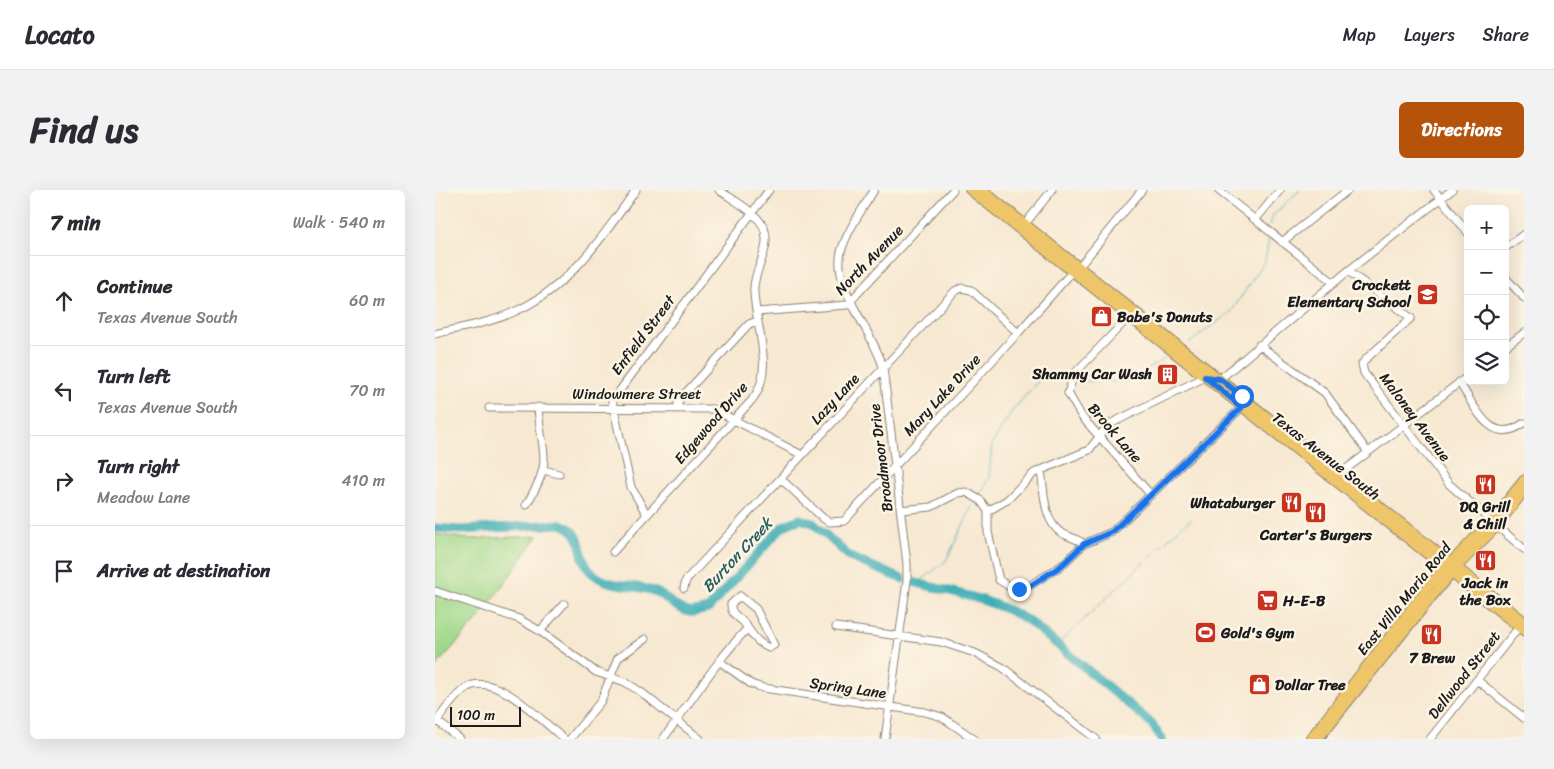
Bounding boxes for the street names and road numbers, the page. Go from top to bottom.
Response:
street label: North Avenue [828,218,910,302]
street label: Enfield Street [604,289,683,381]
street label: Mary Lake Drive [897,347,988,442]
street label: Lazy Lane [804,367,866,431]
street label: Maloney Avenue [1373,367,1457,467]
street label: Edgewood Drive [668,376,755,470]
street label: Windowmere Street [572,381,702,407]
street label: Brook Lane [1081,397,1149,469]
street label: Broadmoor Drive [861,402,901,514]
street label: Texas Avenue South [1266,405,1386,507]
street label: East Villa Maria Road [1350,536,1459,661]
street label: Dellwood Street [1421,625,1507,725]
street label: Spring Lane [808,670,888,706]

